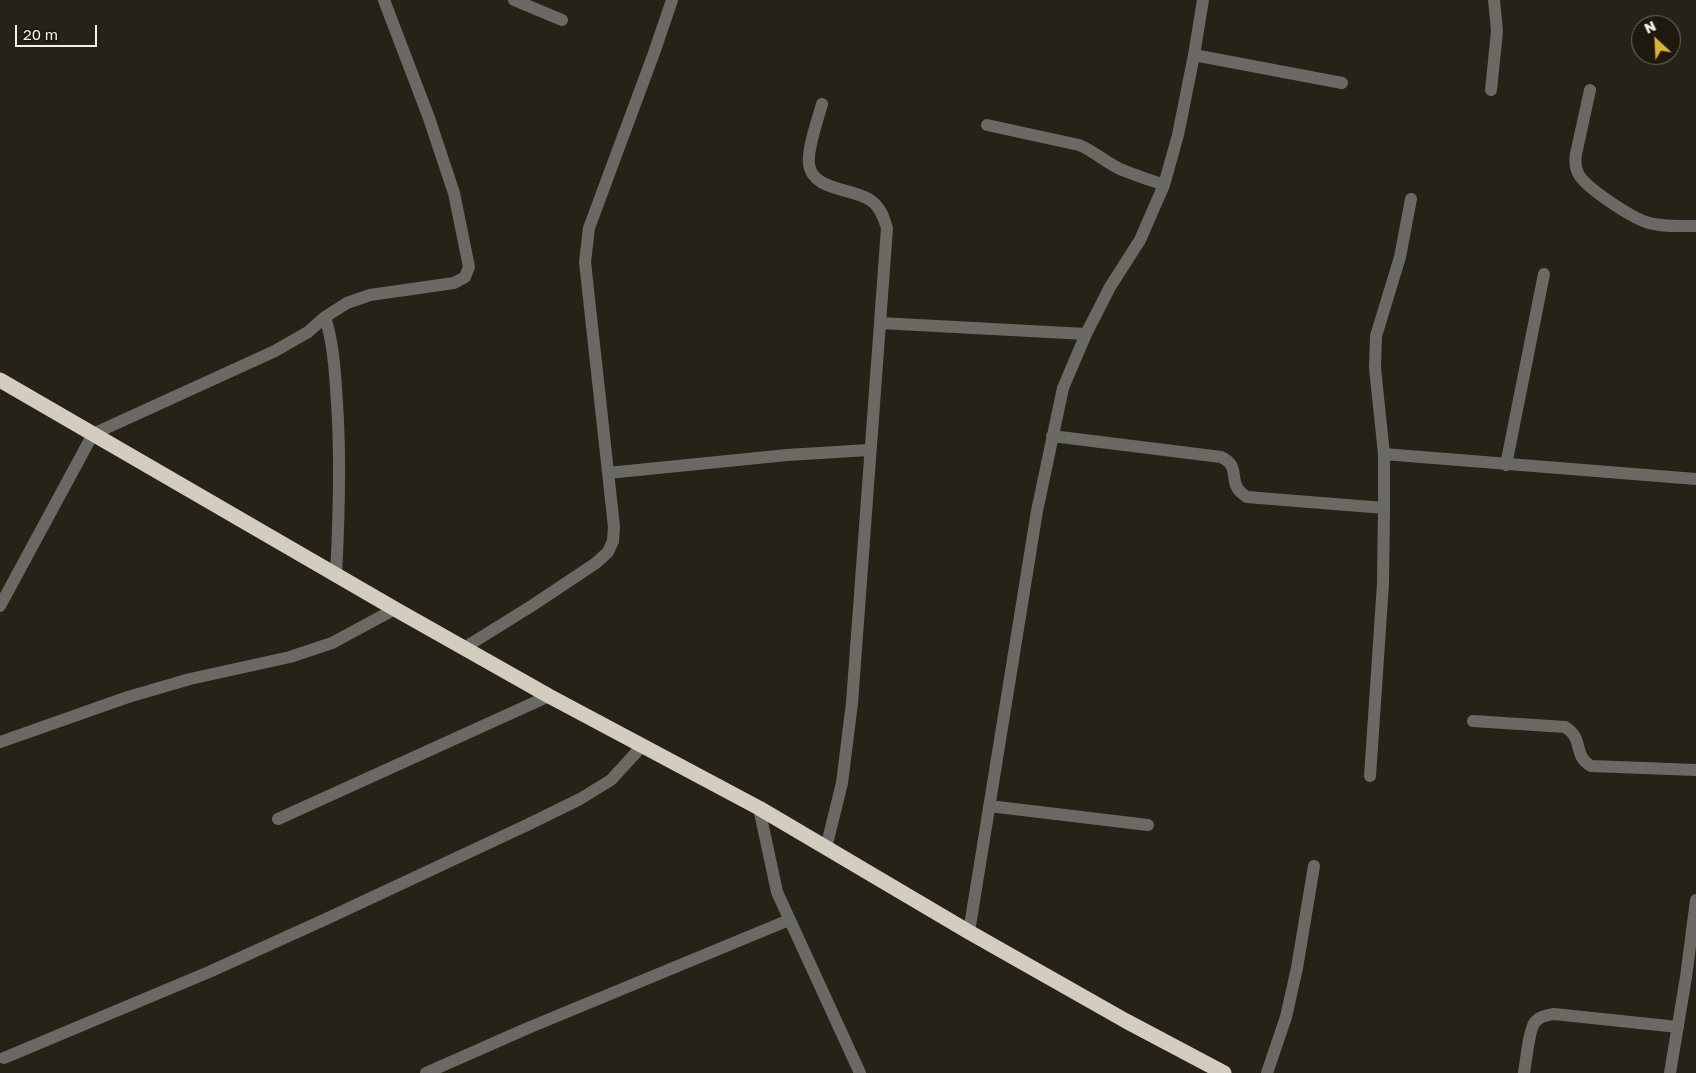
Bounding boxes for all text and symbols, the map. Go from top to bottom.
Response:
scale bar [18,15,100,47]
north arrow [1631,15,1681,65]
text: N [1641,17,1658,37]
text: 20 m [23,25,58,43]

